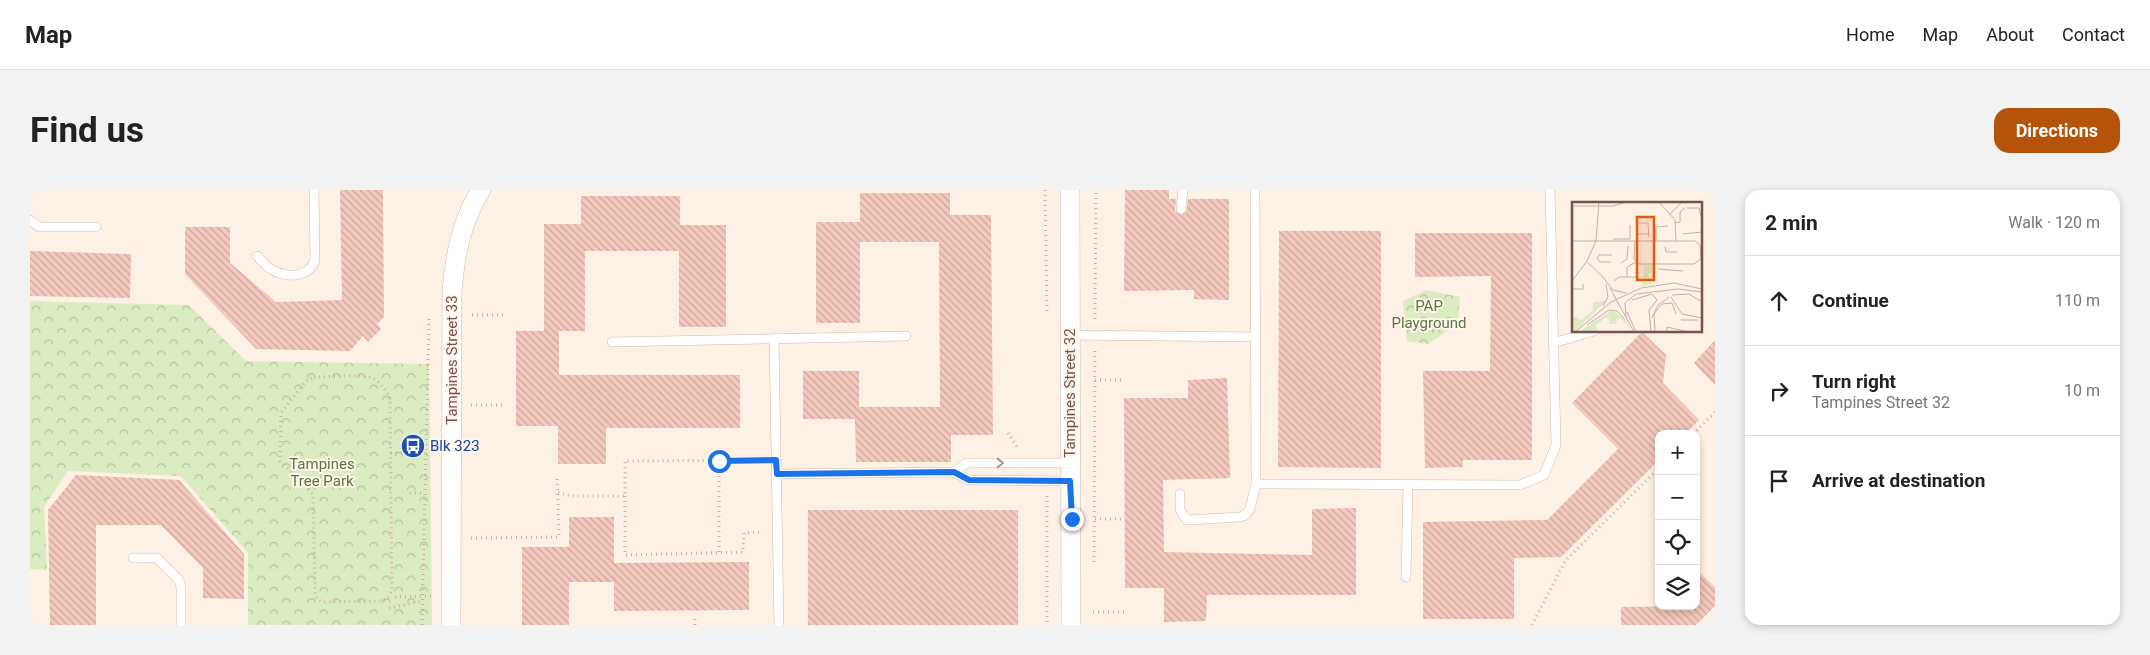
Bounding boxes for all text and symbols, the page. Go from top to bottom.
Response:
text: Map [25,21,72,49]
text: Home [1846,24,1895,45]
text: Map [1923,24,1958,45]
text: About [1986,24,2034,45]
text: Contact [2062,24,2125,45]
button: Directions [1994,108,2120,153]
text: Find us [30,110,144,151]
inset map [1572,202,1702,332]
text: 2 min [1765,211,1818,235]
text: Walk · 120 m [2008,213,2100,232]
icon: ahead [1765,287,1793,315]
text: Continue [1812,289,1889,312]
text: 110 m [2055,291,2100,310]
street label: Tampines Street 33 [443,295,461,425]
park label: PAP Playground [1391,297,1467,332]
street label: Tampines Street 32 [1061,328,1079,458]
text: Turn right [1812,370,1896,393]
icon: right [1765,377,1793,405]
text: 10 m [2064,381,2100,400]
text: Tampines Street 32 [1812,393,1950,412]
map controls [1655,430,1700,610]
button: + [1655,430,1700,475]
bus stop icon: Blk 323 [400,433,426,459]
place label: Blk 323 [430,437,480,455]
route start [708,450,731,473]
park label: Tampines Tree Park [289,455,355,490]
one-way arrow [996,458,1004,468]
icon: arrive [1765,467,1793,495]
text: Arrive at destination [1812,469,1985,492]
button: − [1655,475,1700,520]
route end [1061,508,1084,531]
button: locate [1655,520,1700,565]
button: layers [1655,565,1700,610]

